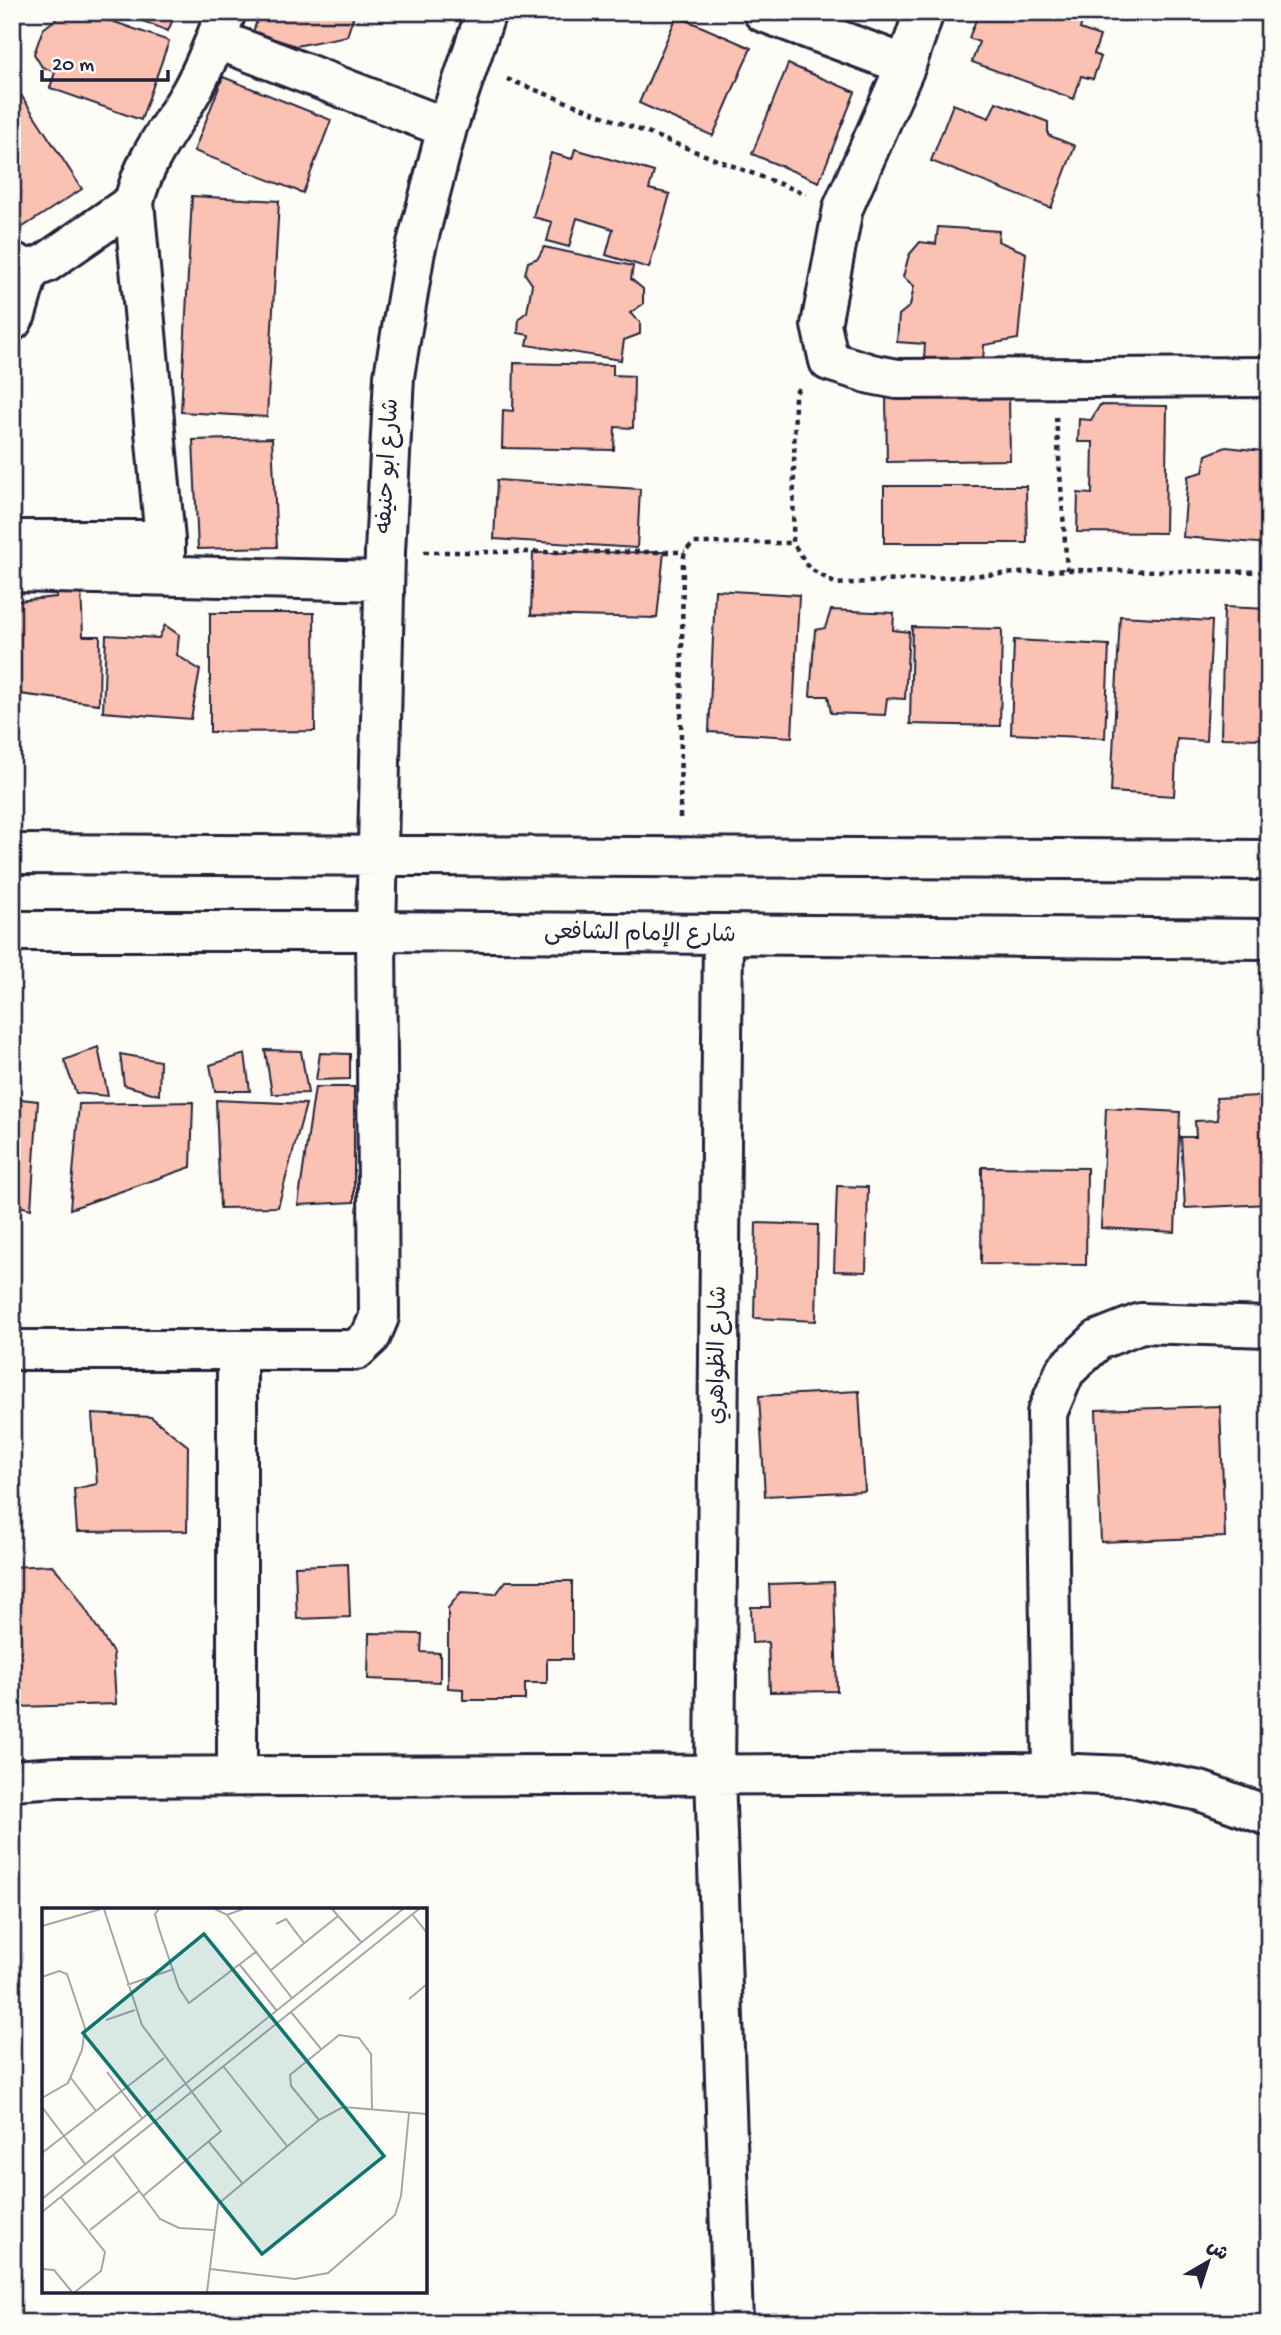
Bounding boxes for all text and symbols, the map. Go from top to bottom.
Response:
scale bar [42,38,168,82]
text: 20 m [52,54,94,79]
street label: شارع ابو حنيفه [372,398,406,534]
street label: شارع الإمام الشافعى [544,920,736,951]
street label: شارع الظواهري [704,1285,734,1425]
inset map [42,1908,427,2293]
north arrow [1172,2226,1242,2296]
text: ش [1201,2236,1232,2267]

